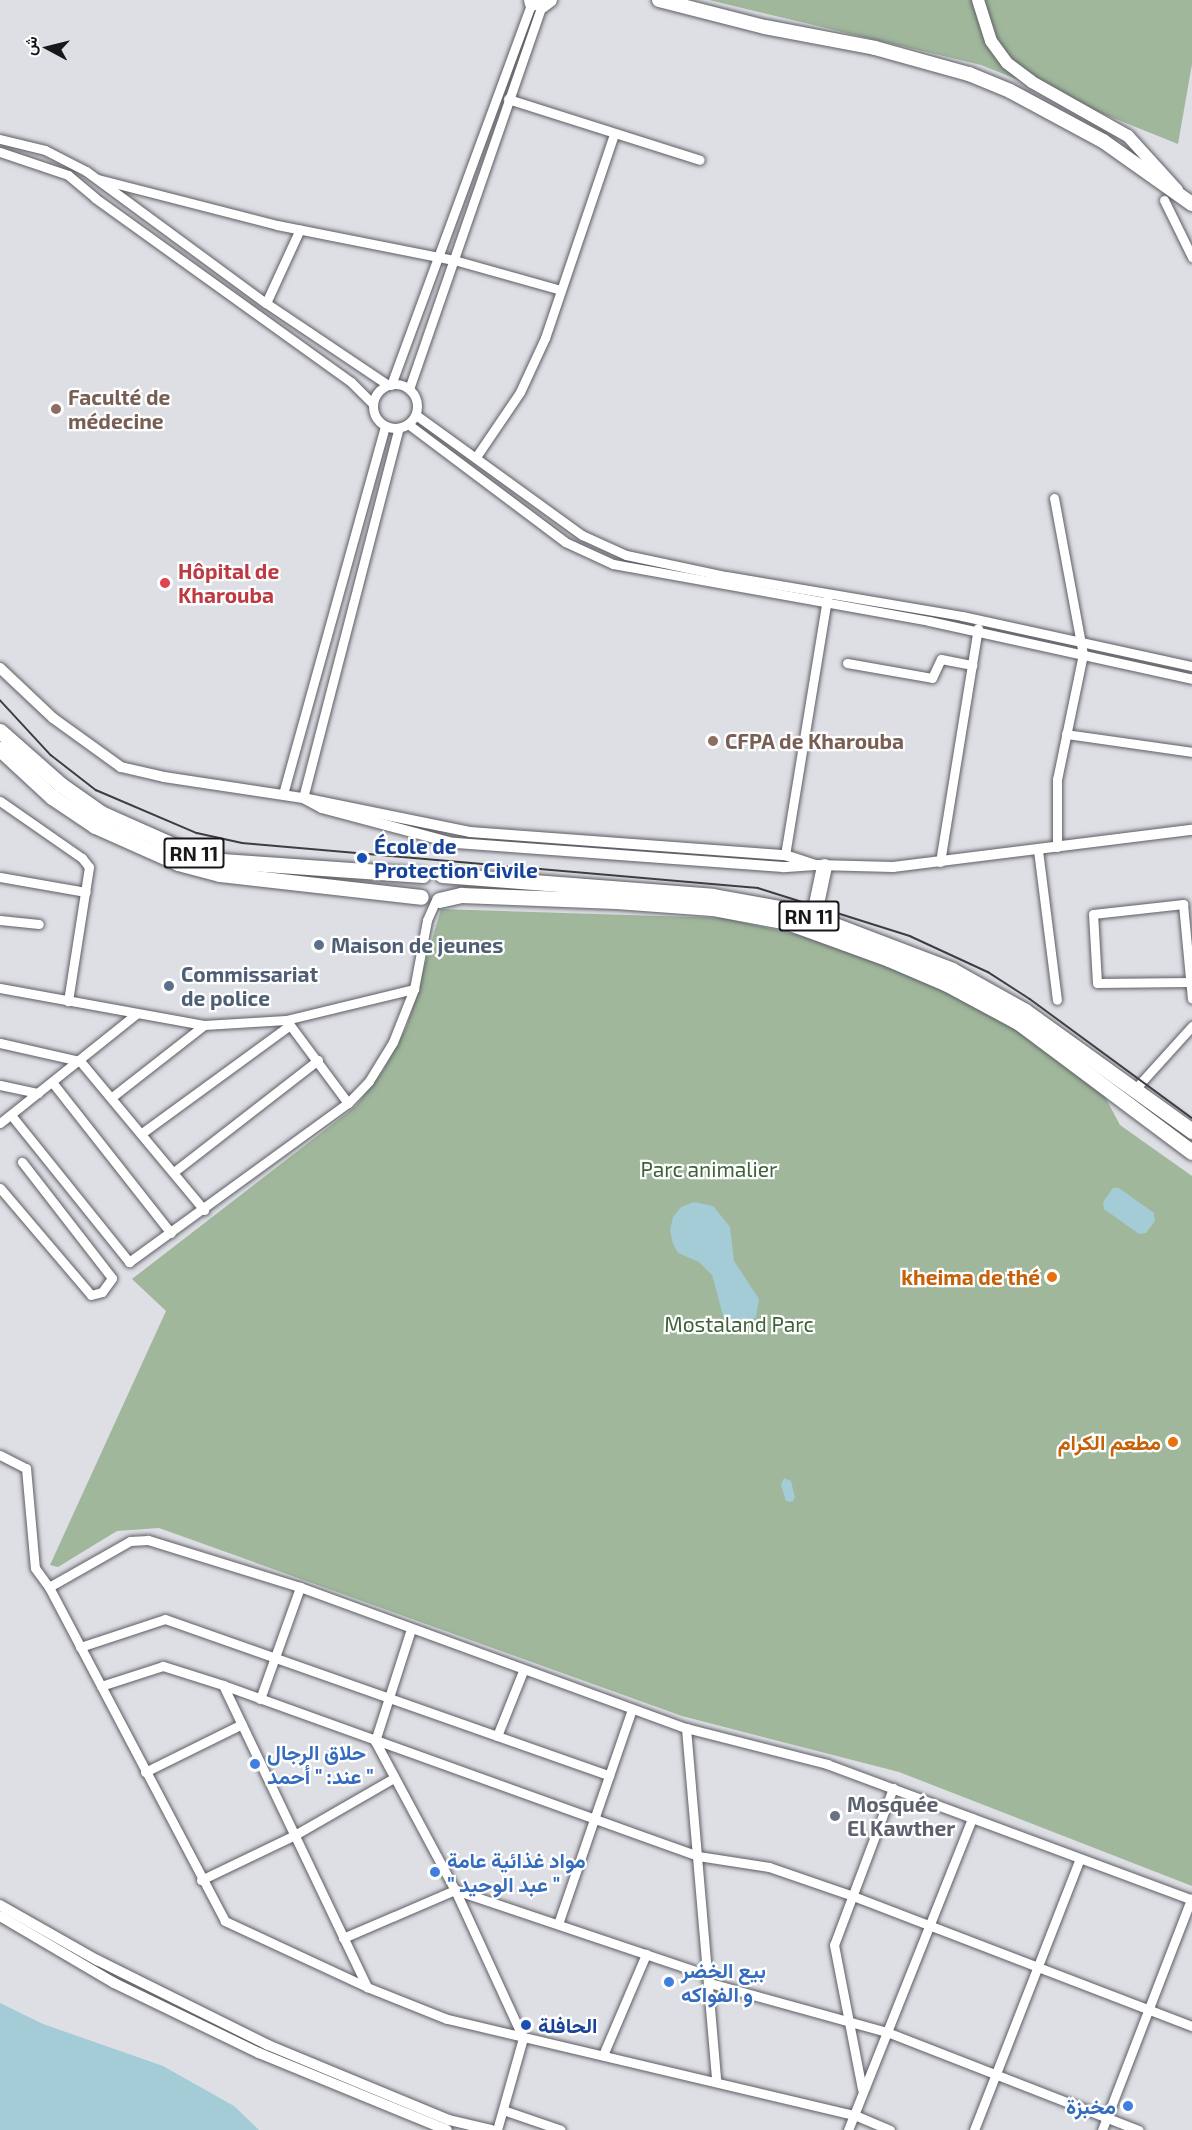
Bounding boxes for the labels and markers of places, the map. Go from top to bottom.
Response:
place label: Faculté de médecine [68,384,170,434]
marker: Faculté de médecine [49,402,63,416]
place label: Hôpital de Kharouba [178,558,280,608]
marker: Hôpital de Kharouba [156,574,174,592]
place label: CFPA de Kharouba [725,728,904,754]
marker: CFPA de Kharouba [706,734,720,748]
place label: École de Protection Civile [374,833,538,883]
marker: École de Protection Civile [355,851,369,865]
place label: Maison de jeunes [331,932,503,958]
marker: Maison de jeunes [312,938,326,952]
place label: Commissariat de police [181,961,318,1011]
marker: Commissariat de police [162,979,176,993]
place label: kheima de thé [901,1264,1040,1290]
marker: kheima de thé [1045,1270,1059,1284]
place label: مطعم الكرام [1058,1429,1161,1455]
marker: مطعم الكرام [1166,1435,1180,1449]
place label: حلاق الرجال عند: " أحمد " [267,1739,374,1789]
marker: حلاق الرجال عند: " أحمد " [248,1757,262,1771]
place label: Mosquée El Kawther [847,1791,956,1841]
marker: Mosquée El Kawther [828,1809,842,1823]
place label: مواد غذائية عامة " عبد الوحيد " [447,1847,586,1897]
marker: مواد غذائية عامة " عبد الوحيد " [428,1865,442,1879]
place label: بيع الخضر و الفواكه [681,1957,766,2007]
marker: بيع الخضر و الفواكه [662,1975,676,1989]
place label: الحافلة [538,2012,598,2038]
marker: الحافلة [519,2018,533,2032]
place label: مخبزة [1066,2093,1116,2119]
marker: مخبزة [1121,2099,1135,2113]

